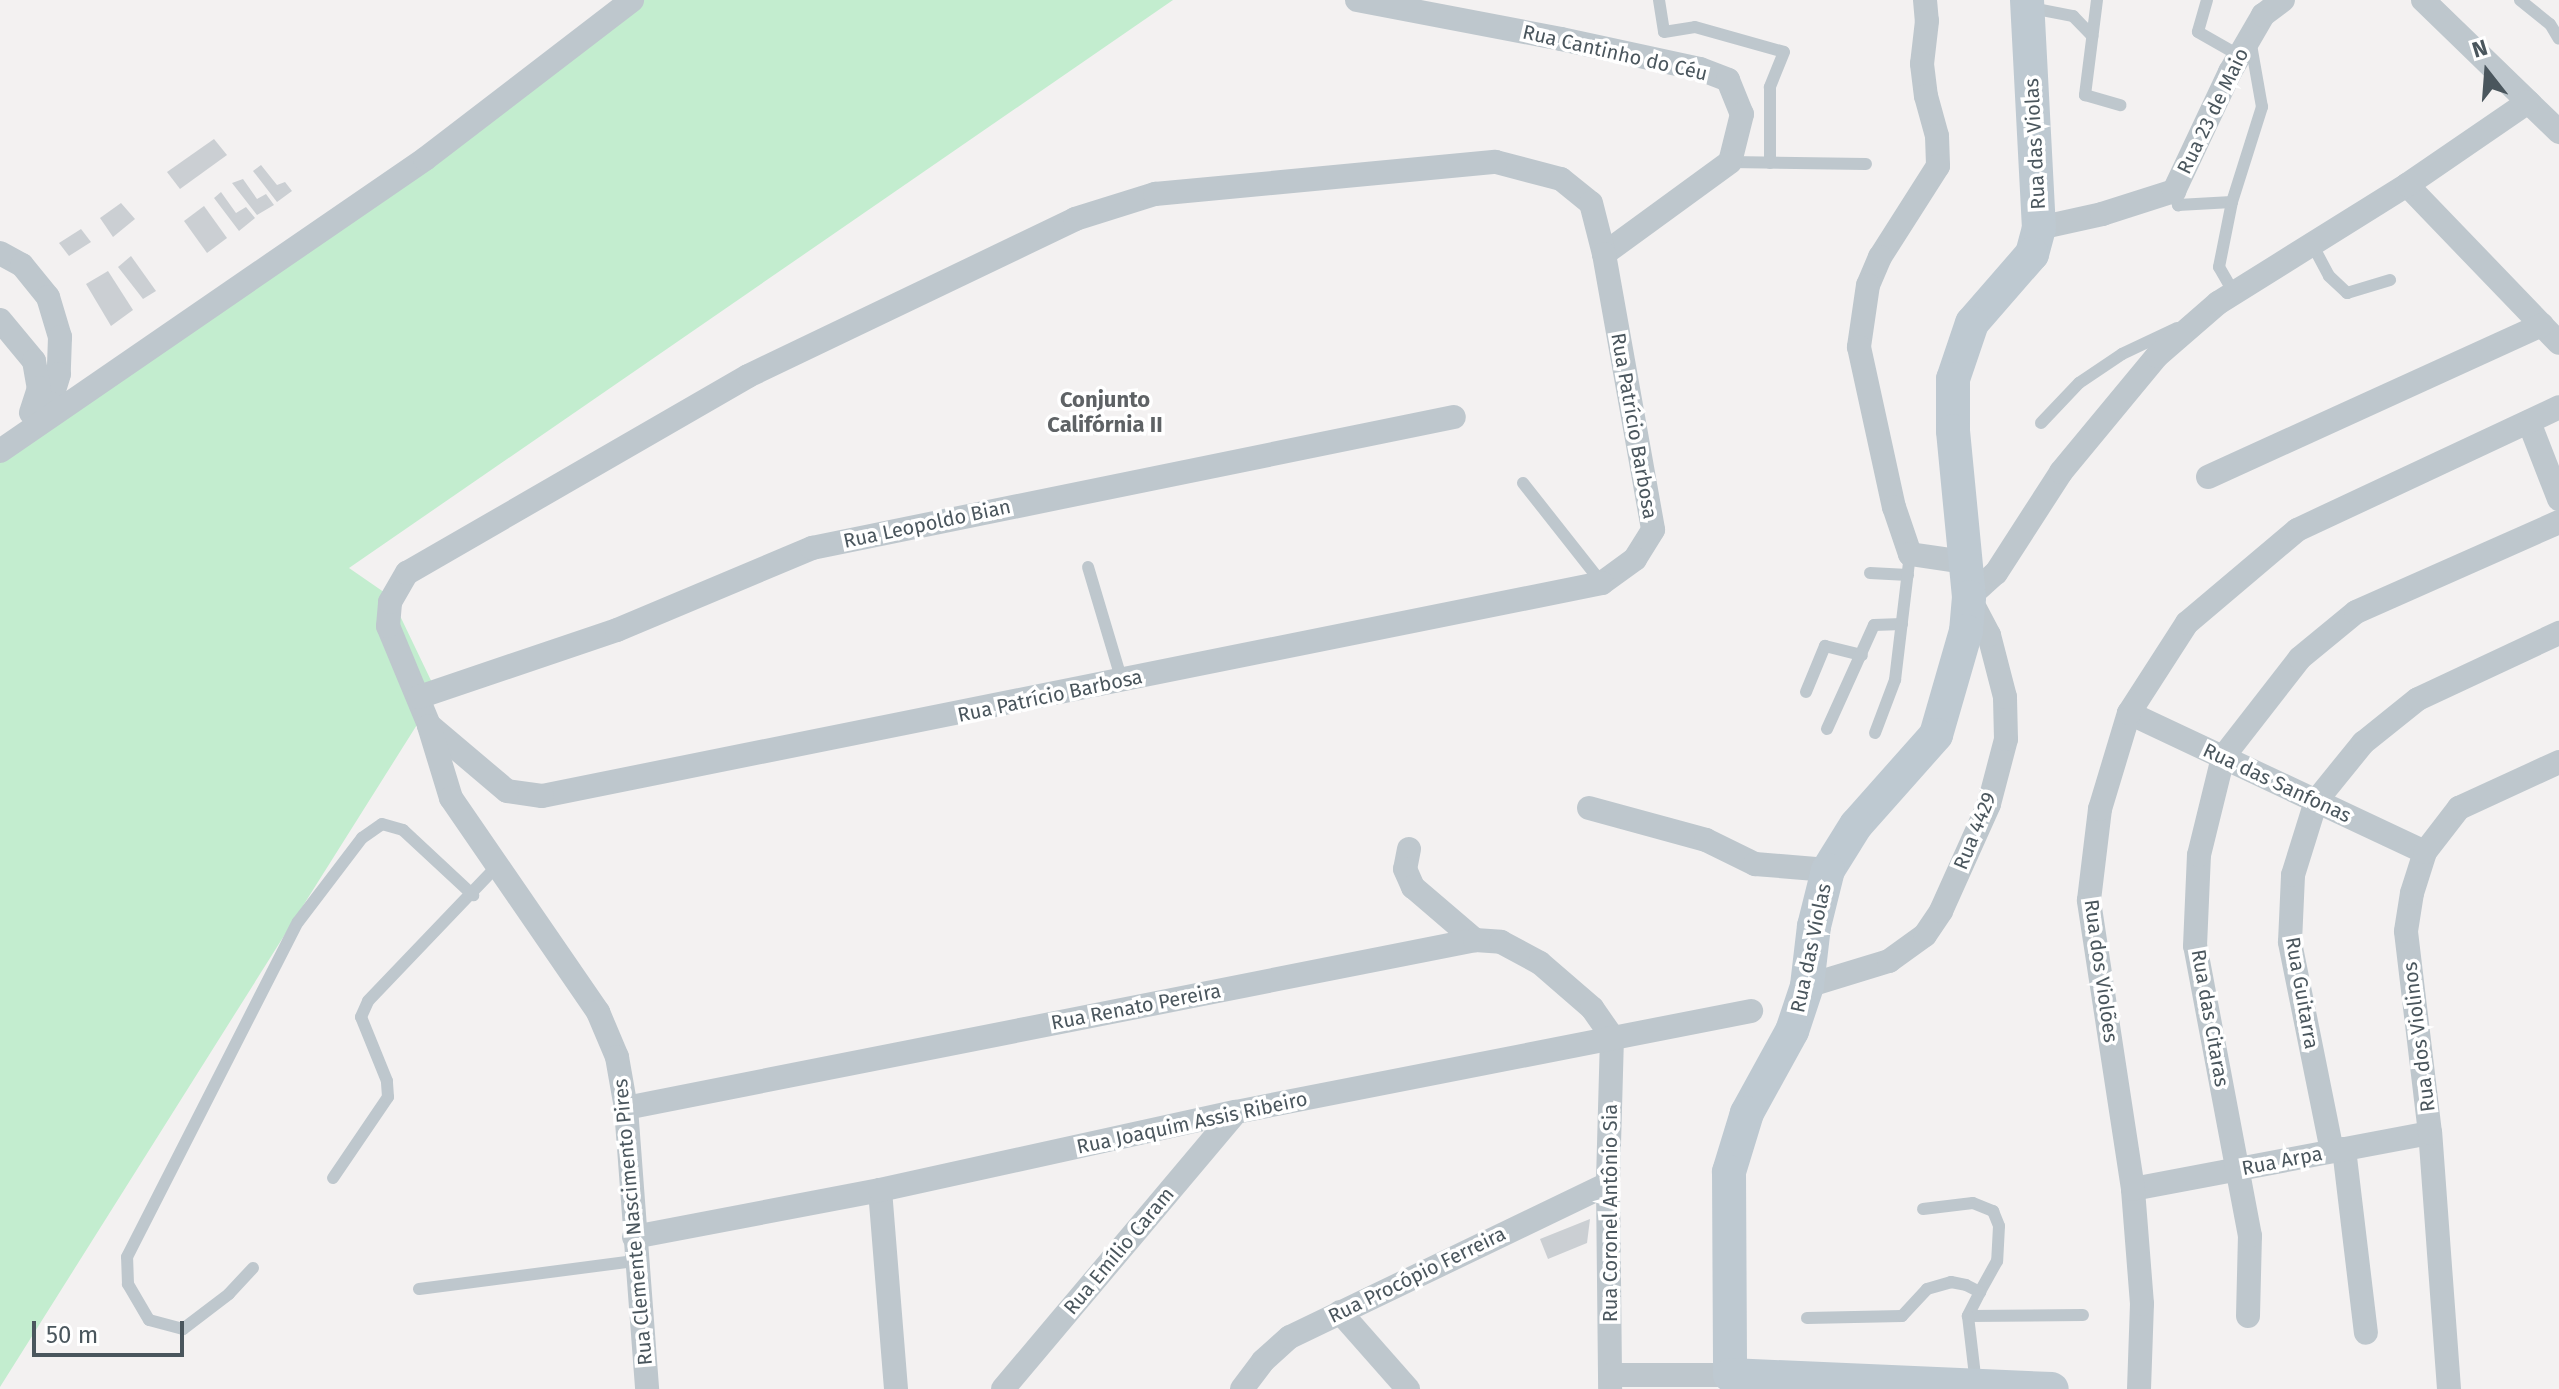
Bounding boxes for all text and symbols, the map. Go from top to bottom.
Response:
street label: Rua Cantinho do Céu [1520,20,1710,86]
north arrow [2447,32,2527,112]
text: N [2469,34,2491,64]
street label: Rua 23 de Maio [2172,44,2254,178]
street label: Rua das Violas [2020,78,2050,210]
street label: Rua Patrício Barbosa [1606,331,1662,521]
district label: Conjunto Califórnia II [1047,386,1163,438]
street label: Rua Leopoldo Bian [841,495,1013,553]
street label: Rua Patrício Barbosa [955,665,1145,727]
street label: Rua das Sanfonas [2199,738,2355,828]
street label: Rua 4429 [1949,789,2001,873]
street label: Rua das Violas [1786,881,1836,1015]
street label: Rua dos Violões [2079,898,2123,1044]
street label: Rua Guitarra [2280,935,2324,1051]
street label: Rua das Citaras [2186,947,2234,1089]
street label: Rua dos Violinos [2398,961,2440,1113]
street label: Rua Renato Pereira [1049,979,1223,1035]
street label: Rua Clemente Nascimento Pires [609,1078,657,1366]
street label: Rua Joaquim Assis Ribeiro [1074,1087,1310,1159]
street label: Rua Coronel Antônio Sia [1598,1104,1622,1322]
street label: Rua Arpa [2240,1141,2324,1181]
street label: Rua Emílio Caram [1059,1182,1179,1320]
street label: Rua Procópio Ferreira [1324,1222,1510,1328]
scale bar [36,1305,188,1355]
text: 50 m [46,1321,98,1349]

